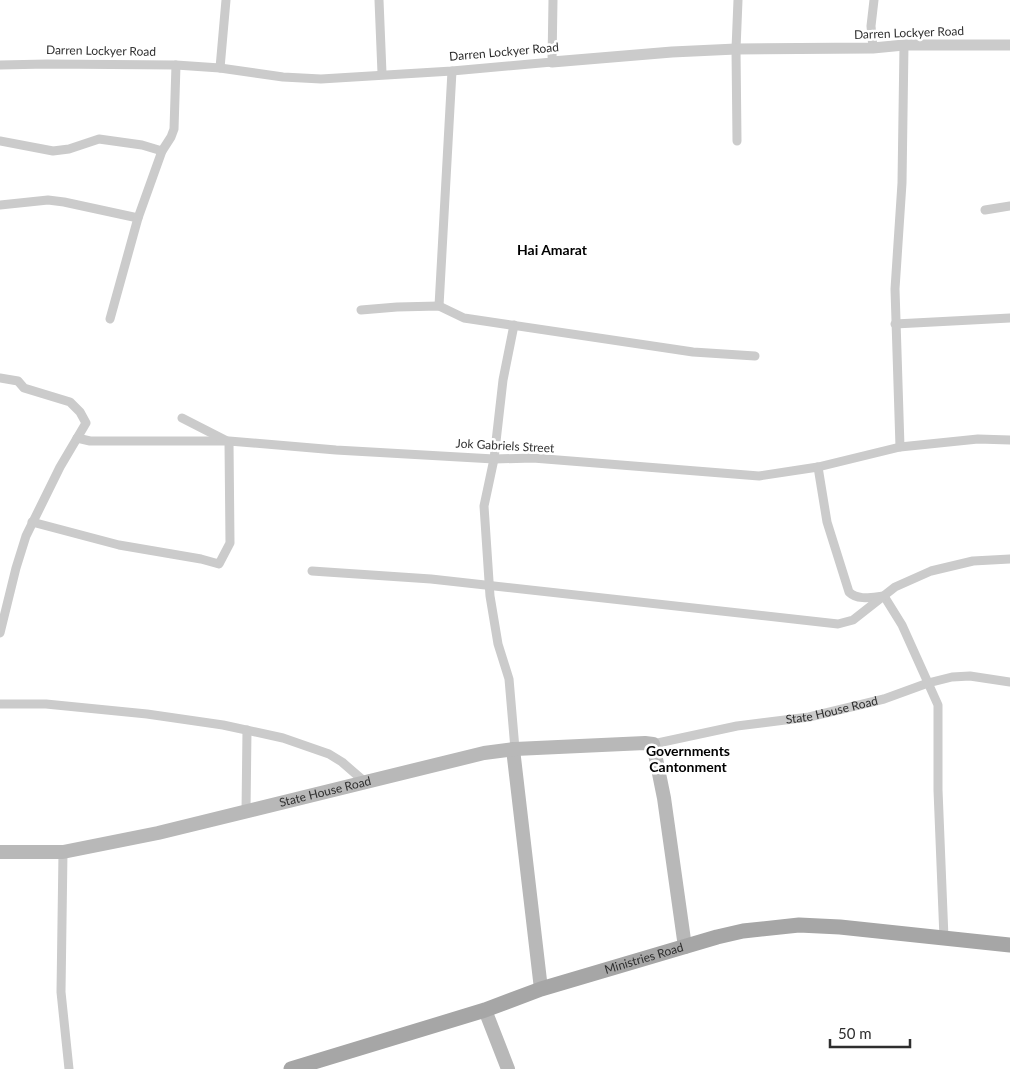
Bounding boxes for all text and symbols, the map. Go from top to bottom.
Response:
street label: Darren Lockyer Road [854,23,964,42]
street label: Darren Lockyer Road [448,39,559,64]
street label: Darren Lockyer Road [46,42,156,59]
district label: Hai Amarat [517,241,588,258]
street label: Jok Gabriels Street [455,435,555,456]
street label: State House Road [785,693,879,727]
district label: Governments Cantonment [646,742,730,775]
street label: State House Road [278,773,372,810]
street label: Ministries Road [603,939,685,977]
scale bar [830,1016,910,1048]
text: 50 m [838,1024,872,1042]

